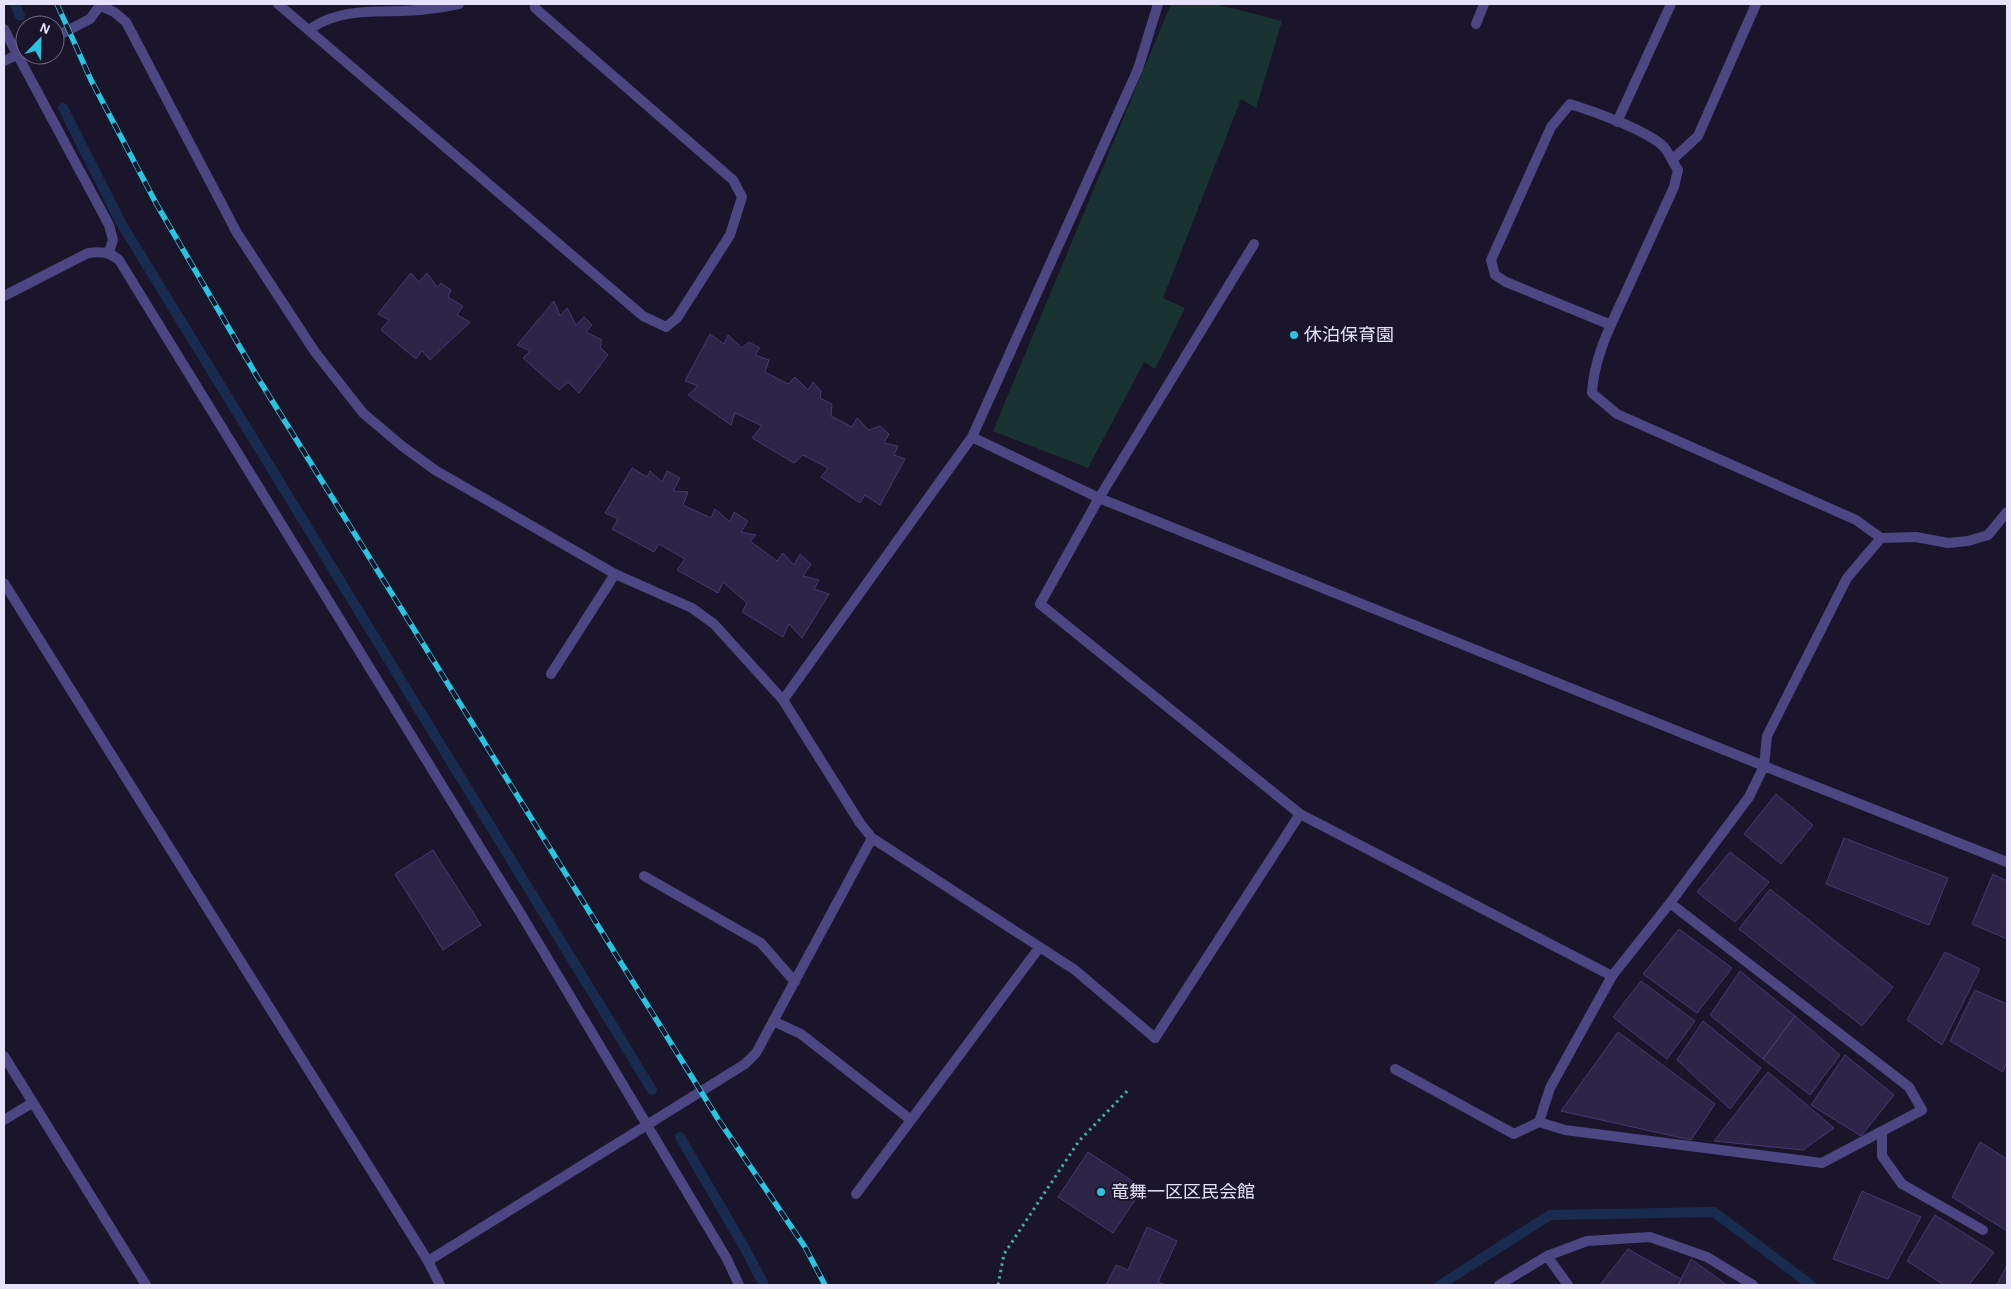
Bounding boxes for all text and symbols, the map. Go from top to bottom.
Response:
north arrow [15,15,65,65]
text: N [37,21,52,37]
place label: 休泊保育園 [1304,325,1394,345]
marker: 休泊保育園 [1288,329,1300,341]
place label: 竜舞一区区民会館 [1111,1182,1255,1202]
marker: 竜舞一区区民会館 [1095,1186,1107,1198]

